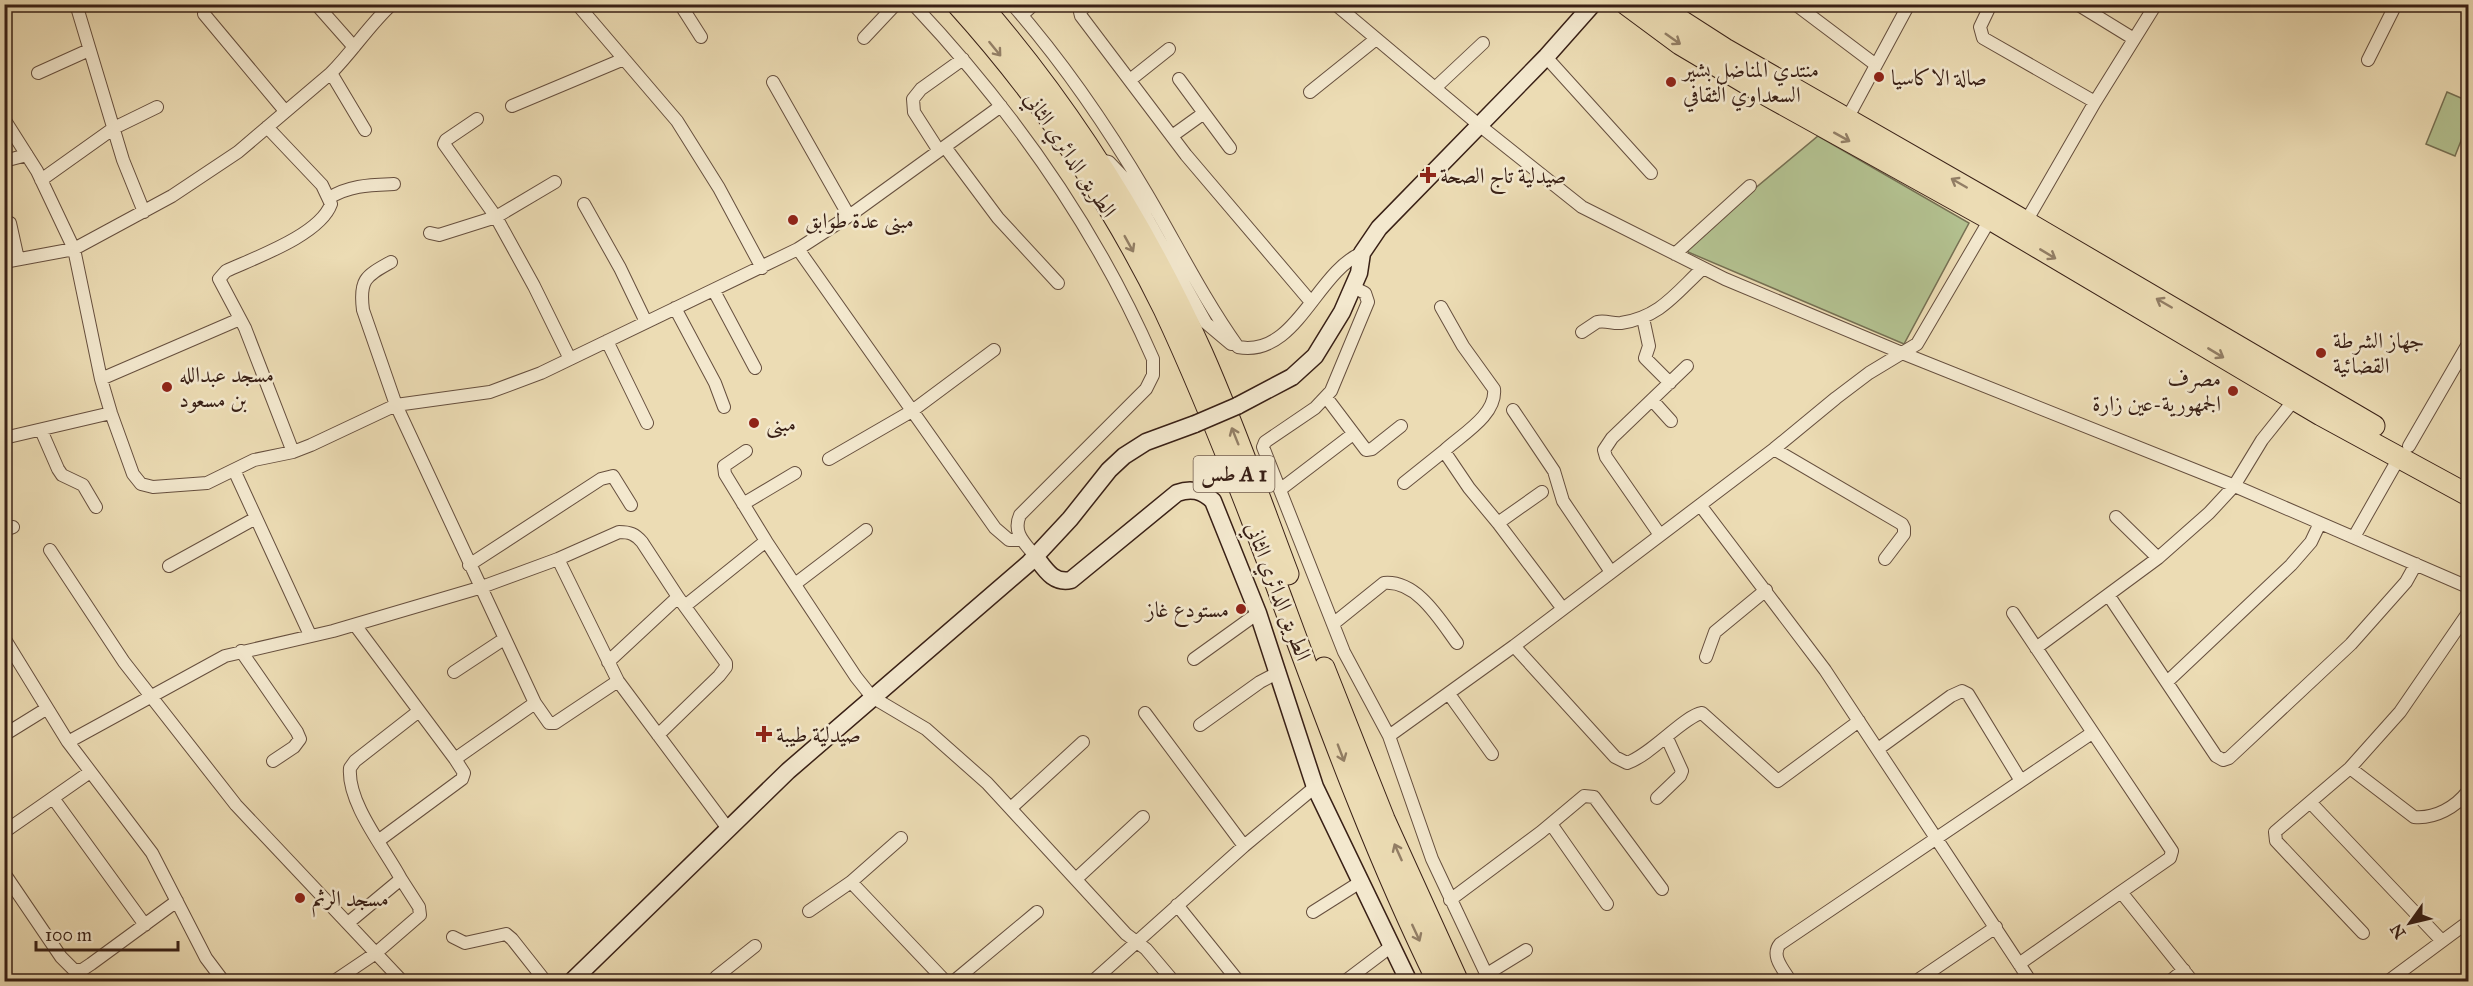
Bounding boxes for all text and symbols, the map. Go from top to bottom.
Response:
one-way arrow [1665,33,1681,45]
one-way arrow [989,41,1002,57]
place label: منتدي المناضل بشير السعداوي الثقافي [1681,56,1819,113]
place label: صالة الاكاسيا [1891,64,1987,91]
marker: صالة الاكاسيا [1872,70,1886,84]
marker: منتدي المناضل بشير السعداوي الثقافي [1664,75,1678,89]
street label: الطريق الدائري الثاني [1014,86,1123,225]
one-way arrow [1833,131,1850,143]
place label: صيدلية تاج الصحة [1440,162,1566,195]
marker: صيدلية تاج الصحة [1421,168,1435,182]
one-way arrow [1951,177,1968,189]
place label: مبنى عدة طوابق [805,207,914,236]
marker: مبنى عدة طوابق [786,213,800,227]
one-way arrow [1123,235,1135,252]
one-way arrow [2039,248,2056,260]
one-way arrow [2156,297,2173,309]
place label: جهاز الشرطة القضائية [2333,327,2425,379]
marker: جهاز الشرطة القضائية [2314,346,2328,360]
one-way arrow [2207,347,2224,359]
place label: مسجد عبدالله بن مسعود [179,361,274,413]
place label: مصرف الجمهورية-عين زارة [2092,365,2221,417]
marker: مسجد عبدالله بن مسعود [160,380,174,394]
marker: مصرف الجمهورية-عين زارة [2226,384,2240,398]
place label: مبنى [766,410,796,439]
marker: مبنى [747,416,761,430]
one-way arrow [1229,427,1240,446]
road number: طس A 1 [1194,456,1274,492]
street label: الطريق الدائري الثاني [1235,518,1317,666]
place label: مستودع غاز [1144,596,1229,628]
marker: مستودع غاز [1234,602,1248,616]
place label: صيدلية طيبة [776,721,861,748]
marker: صيدلية طيبة [757,727,771,741]
one-way arrow [1336,743,1347,762]
one-way arrow [1392,843,1403,861]
place label: مسجد الرثم [312,885,389,918]
marker: مسجد الرثم [293,891,307,905]
north arrow [2380,893,2440,953]
scale bar [36,914,178,952]
text: N [2386,920,2410,942]
text: 100 m [45,924,92,946]
one-way arrow [1410,924,1422,942]

